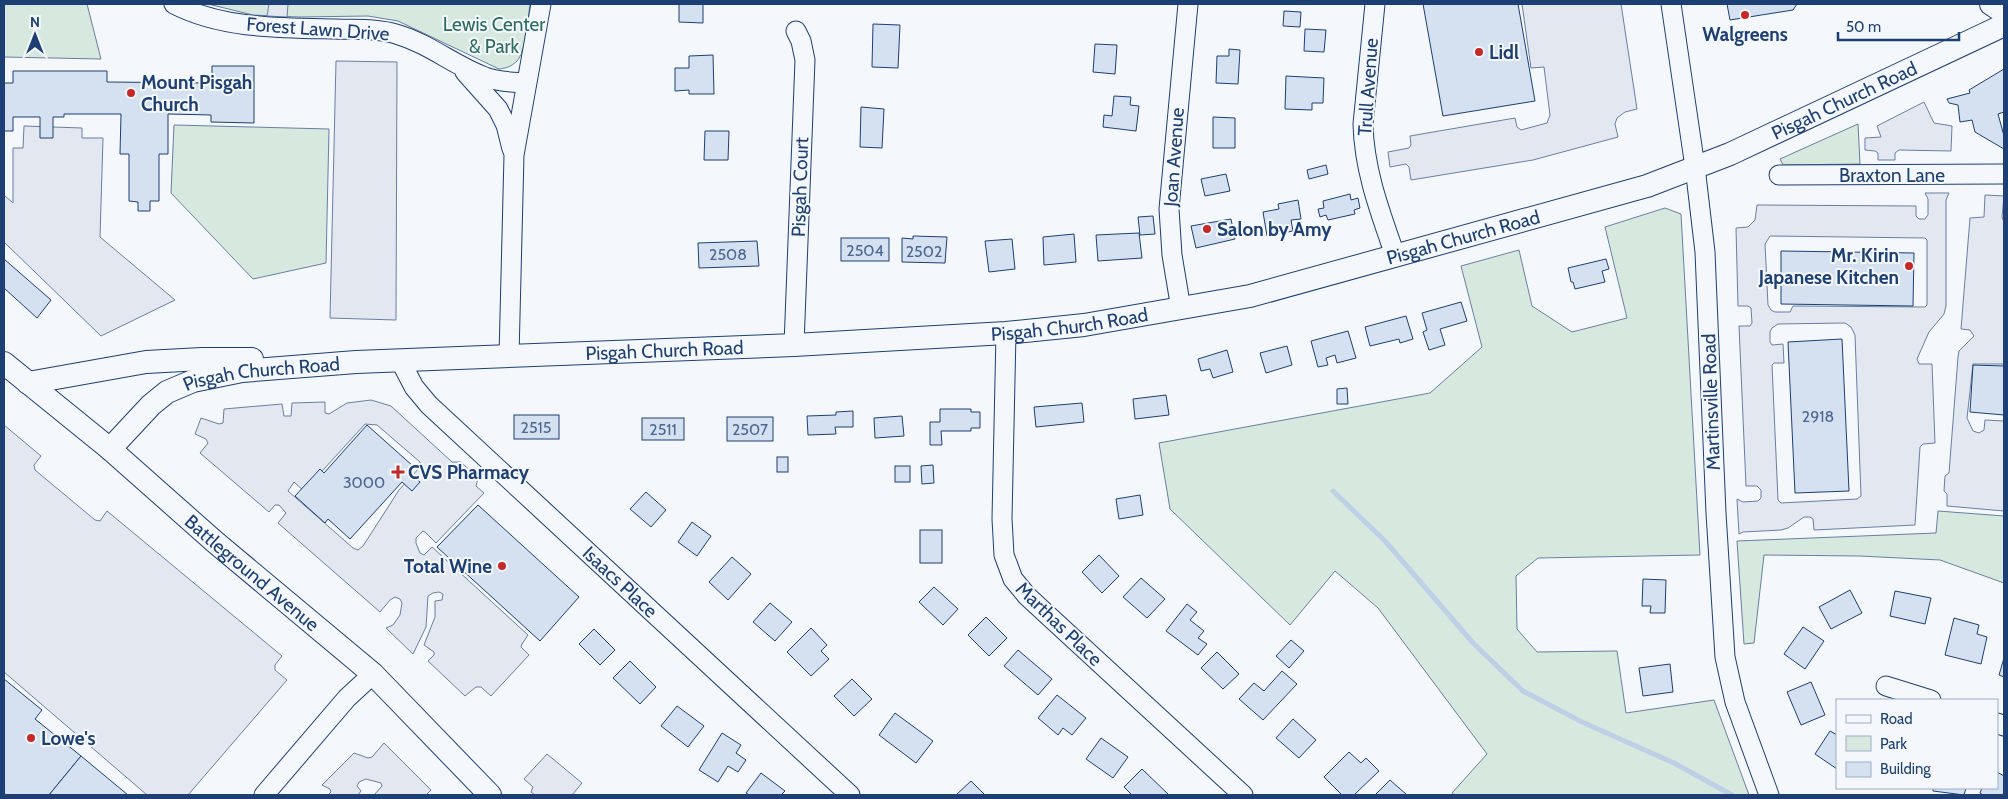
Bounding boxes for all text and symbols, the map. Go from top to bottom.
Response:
marker: Walgreens [1739,9,1751,21]
north arrow [10,10,60,60]
scale bar [1838,10,1959,42]
text: N [30,13,40,31]
street label: Forest Lawn Drive [246,13,391,45]
park label: Lewis Center & Park [443,13,545,58]
text: 50 m [1846,18,1881,36]
place label: Walgreens [1702,23,1788,46]
street label: Trull Avenue [1353,37,1383,137]
place label: Lidl [1489,41,1519,64]
marker: Lidl [1473,46,1485,58]
street label: Pisgah Church Road [1768,56,1921,144]
place label: Mount Pisgah Church [141,71,252,116]
marker: Mount Pisgah Church [125,87,137,99]
street label: Joan Avenue [1159,106,1189,208]
street label: Pisgah Court [787,136,813,237]
street label: Braxton Lane [1839,164,1945,187]
street label: Pisgah Church Road [1384,205,1542,269]
place label: Salon by Amy [1217,218,1332,241]
marker: Salon by Amy [1201,223,1213,235]
house number: 2504 [846,241,884,260]
house number: 2502 [906,242,942,261]
place label: Mr. Kirin Japanese Kitchen [1758,244,1899,289]
house number: 2508 [709,245,747,264]
marker: Mr. Kirin Japanese Kitchen [1903,260,1915,272]
street label: Pisgah Church Road [990,303,1150,345]
street label: Martinsville Road [1697,333,1725,471]
street label: Pisgah Church Road [585,335,744,365]
street label: Pisgah Church Road [179,352,341,396]
house number: 2918 [1802,407,1834,426]
house number: 2515 [521,418,551,437]
house number: 2511 [649,420,677,439]
house number: 2507 [732,420,768,439]
place label: CVS Pharmacy [408,461,530,484]
marker: CVS Pharmacy [392,466,404,478]
house number: 3000 [343,473,385,492]
street label: Battleground Avenue [180,509,324,636]
street label: Isaacs Place [578,541,662,623]
place label: Total Wine [404,555,492,578]
marker: Total Wine [496,560,508,572]
street label: Marthas Place [1011,577,1107,671]
legend [1836,699,1998,789]
text: Road [1880,710,1913,728]
place label: Lowe's [41,727,96,750]
marker: Lowe's [25,732,37,744]
text: Park [1880,735,1907,753]
text: Building [1880,760,1931,778]

